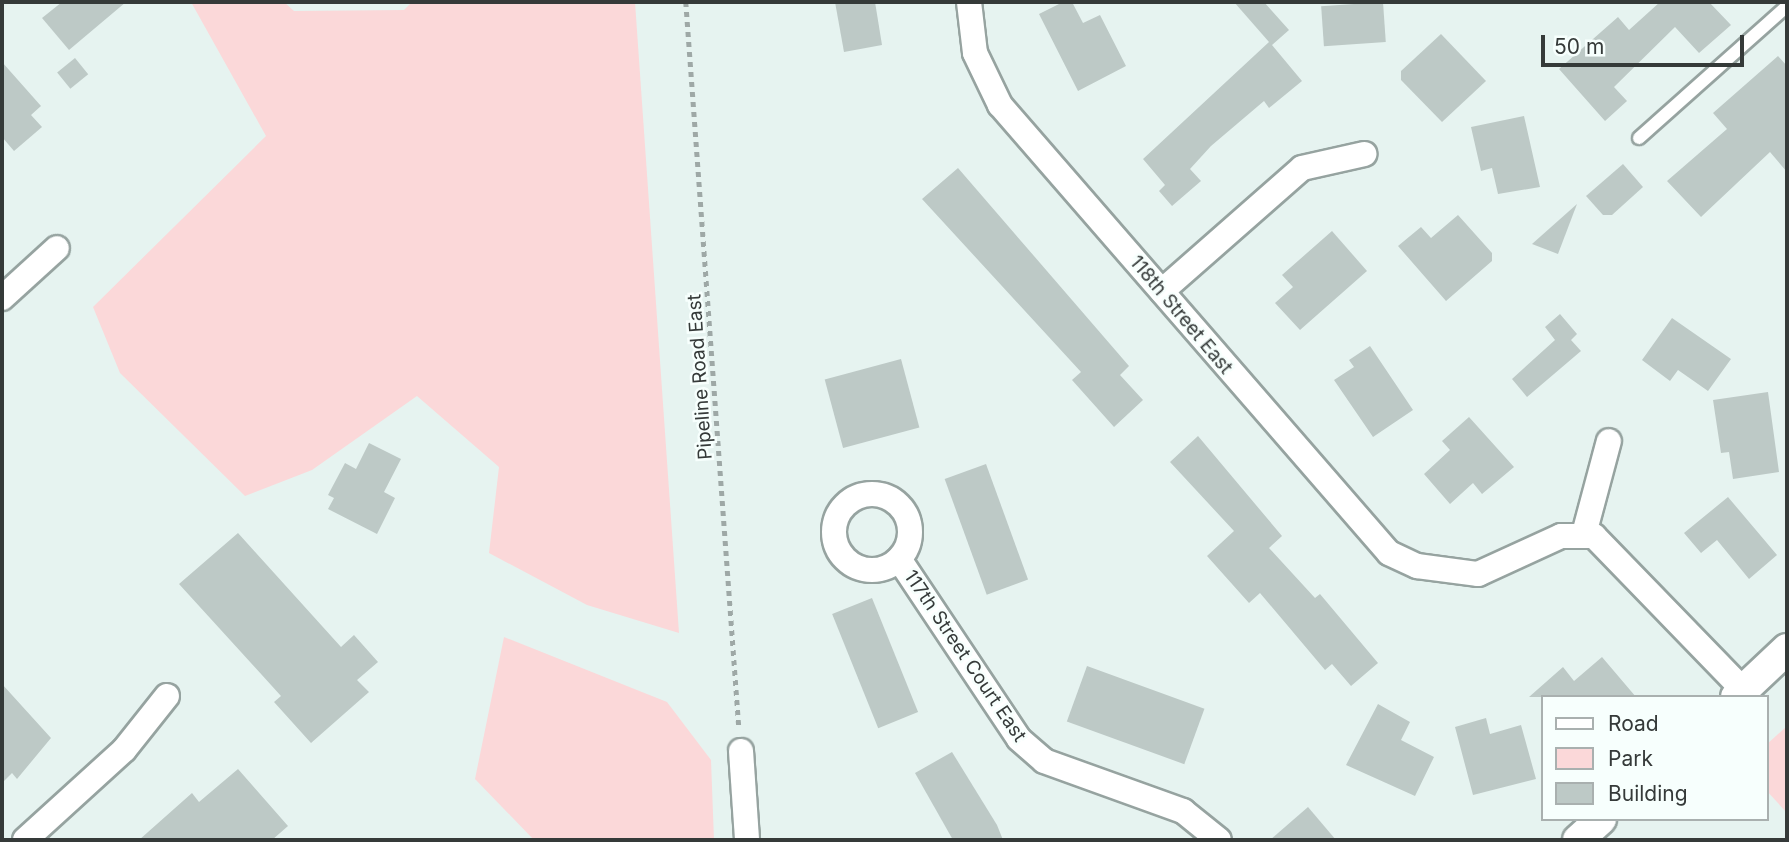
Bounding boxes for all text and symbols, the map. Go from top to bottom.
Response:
scale bar [1544,21,1747,65]
text: 50 m [1554,34,1604,59]
street label: 118th Street East [1125,251,1237,379]
street label: Pipeline Road East [683,294,717,460]
street label: 117th Street Court East [899,566,1031,746]
legend [1540,695,1768,821]
text: Road [1608,711,1659,736]
text: Park [1608,746,1653,771]
text: Building [1608,781,1688,806]

